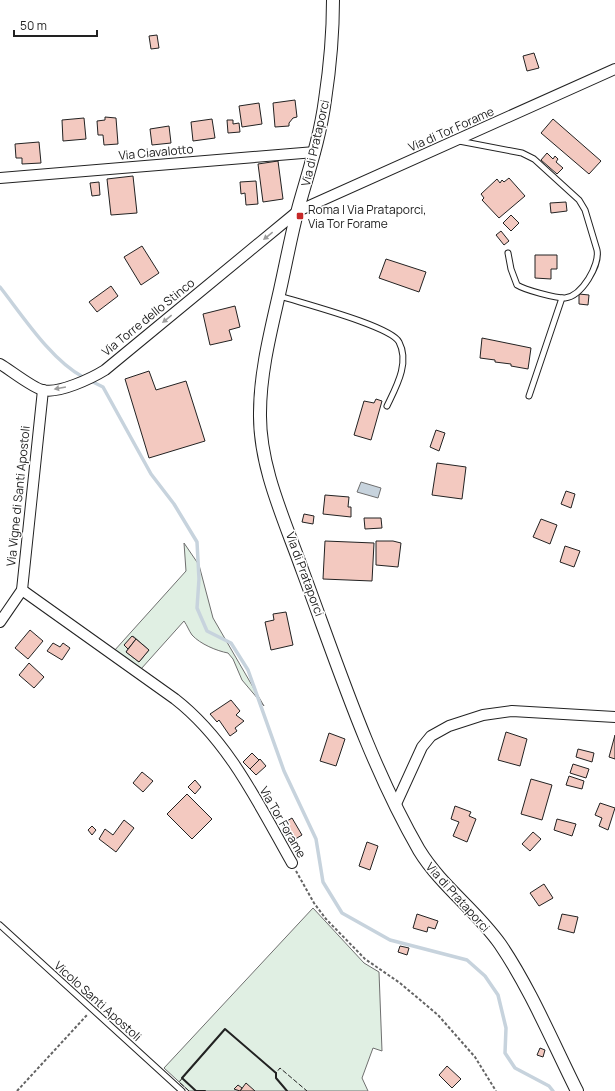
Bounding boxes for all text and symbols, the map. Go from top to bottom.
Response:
scale bar [14,12,97,38]
text: 50 m [20,17,47,34]
street label: Via di Prataporci [297,98,333,188]
street label: Via di Tor Forame [405,103,497,155]
street label: Via Ciavalotto [118,140,194,164]
place label: Roma | Via Prataporci, Via Tor Forame [308,201,427,232]
marker: Roma | Via Prataporci, Via Tor Forame [295,211,305,221]
one-way arrow [262,232,273,241]
street label: Via Torre dello Stinco [98,274,198,360]
one-way arrow [162,314,173,323]
one-way arrow [53,385,66,391]
street label: Via Vigne di Santi Apostoli [2,425,34,567]
street label: Via di Prataporci [282,530,328,618]
street label: Via Tor Forame [256,783,310,861]
street label: Via di Prataporci [422,858,494,936]
street label: Vicolo Santi Apostoli [51,957,145,1045]

